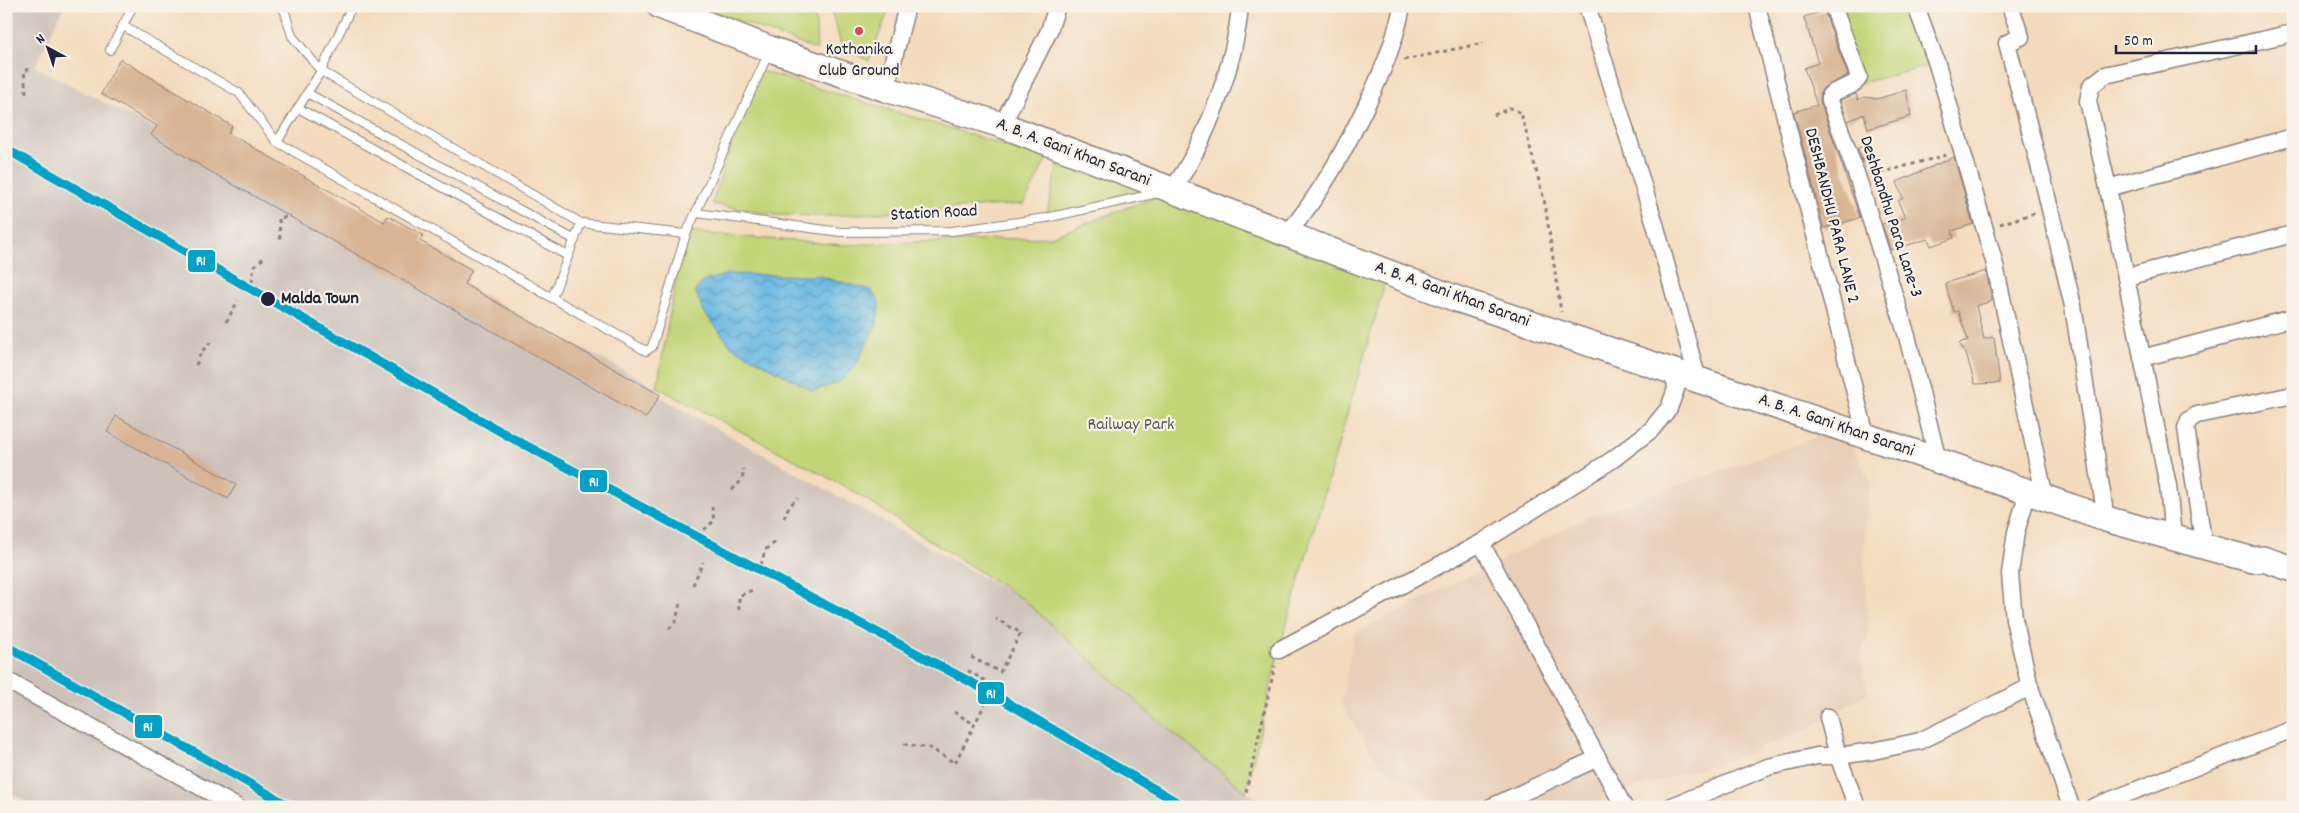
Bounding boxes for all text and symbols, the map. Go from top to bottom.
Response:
north arrow [22,22,72,72]
scale bar [2116,22,2256,54]
marker: Kothanika Club Ground [853,25,865,37]
text: N [32,30,50,49]
text: 50 m [2124,31,2153,53]
place label: Kothanika Club Ground [818,38,900,84]
street label: A. B. A. Gani Khan Sarani [992,112,1154,194]
street label: DESHBANDHU PARA LANE 2 [1797,126,1865,306]
street label: Deshbandhu Para Lane-3 [1852,133,1928,301]
street label: Station Road [890,199,978,229]
line badge: R1 [187,249,216,273]
text: R1 [196,252,206,272]
street label: A. B. A. Gani Khan Sarani [1371,255,1533,335]
place label: Malda Town [281,287,359,312]
marker: Malda Town [259,290,277,308]
street label: A. B. A. Gani Khan Sarani [1755,388,1917,464]
park label: Railway Park [1088,413,1174,438]
line badge: R1 [579,469,608,493]
text: R1 [589,473,599,493]
line badge: R1 [977,681,1005,705]
text: R1 [986,685,996,705]
line badge: R1 [134,714,163,739]
text: R1 [143,718,153,738]

